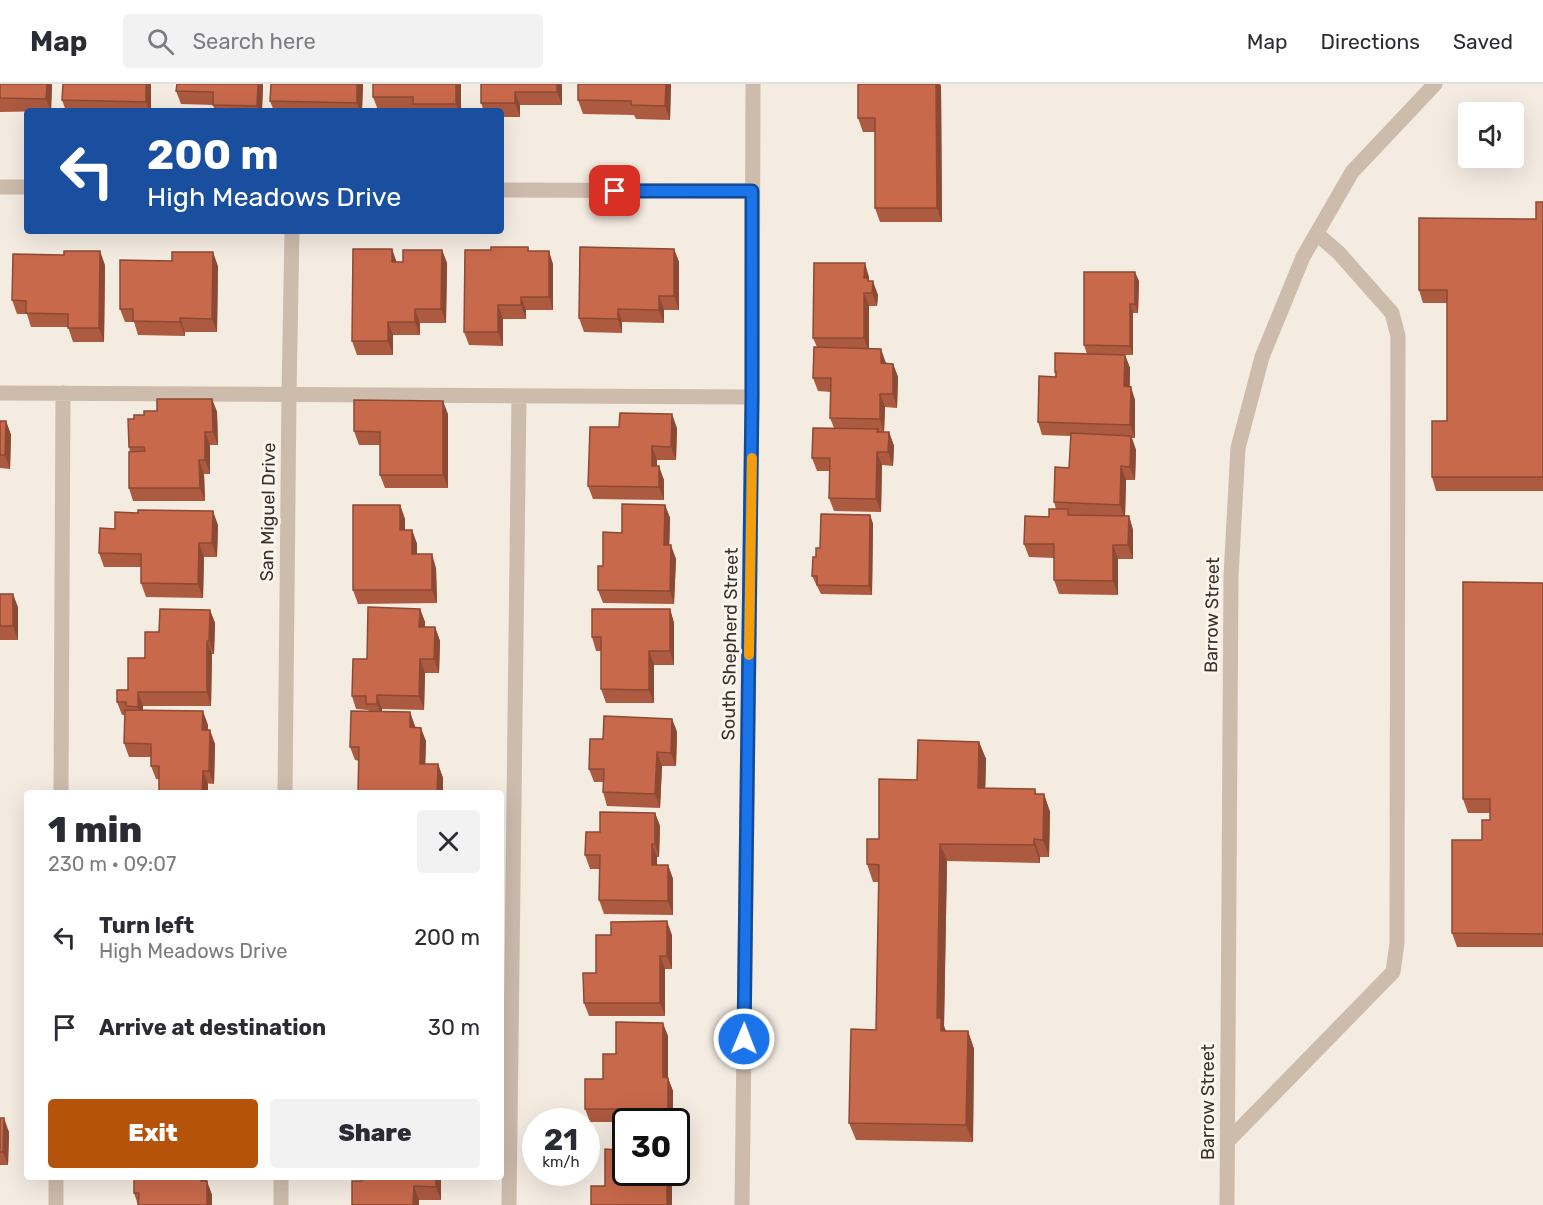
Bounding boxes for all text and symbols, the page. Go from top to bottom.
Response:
search box [123,14,543,68]
text: Map [30,25,87,58]
icon: search [144,25,177,58]
text: Search here [192,28,316,55]
text: Map [1247,29,1288,54]
text: Directions [1321,29,1420,54]
text: Saved [1453,29,1513,54]
map controls [1458,102,1524,168]
button: sound [1458,102,1524,168]
text: 200 m [147,130,279,180]
icon: left [48,132,126,210]
pin [589,165,640,216]
icon: arrive [598,174,631,207]
text: High Meadows Drive [147,181,401,213]
street label: San Miguel Drive [256,442,280,582]
street label: South Shepherd Street [717,548,743,740]
street label: Barrow Street [1200,557,1224,673]
text: 1 min [48,808,142,851]
button: close [417,810,480,873]
text: 230 m · 09:07 [48,852,176,876]
text: Turn left [99,912,194,939]
icon: left [48,921,81,954]
text: 200 m [414,924,480,951]
text: High Meadows Drive [99,939,287,963]
position arrow [712,1007,776,1071]
icon: arrive [48,1011,81,1044]
text: Arrive at destination [99,1014,326,1041]
text: 30 m [428,1014,480,1041]
street label: Barrow Street [1197,1044,1219,1160]
button: Exit [48,1099,258,1168]
button: Share [270,1099,480,1168]
speed limit sign: 30 [612,1108,690,1186]
text: 21 [544,1122,578,1158]
text: km/h [542,1153,580,1171]

